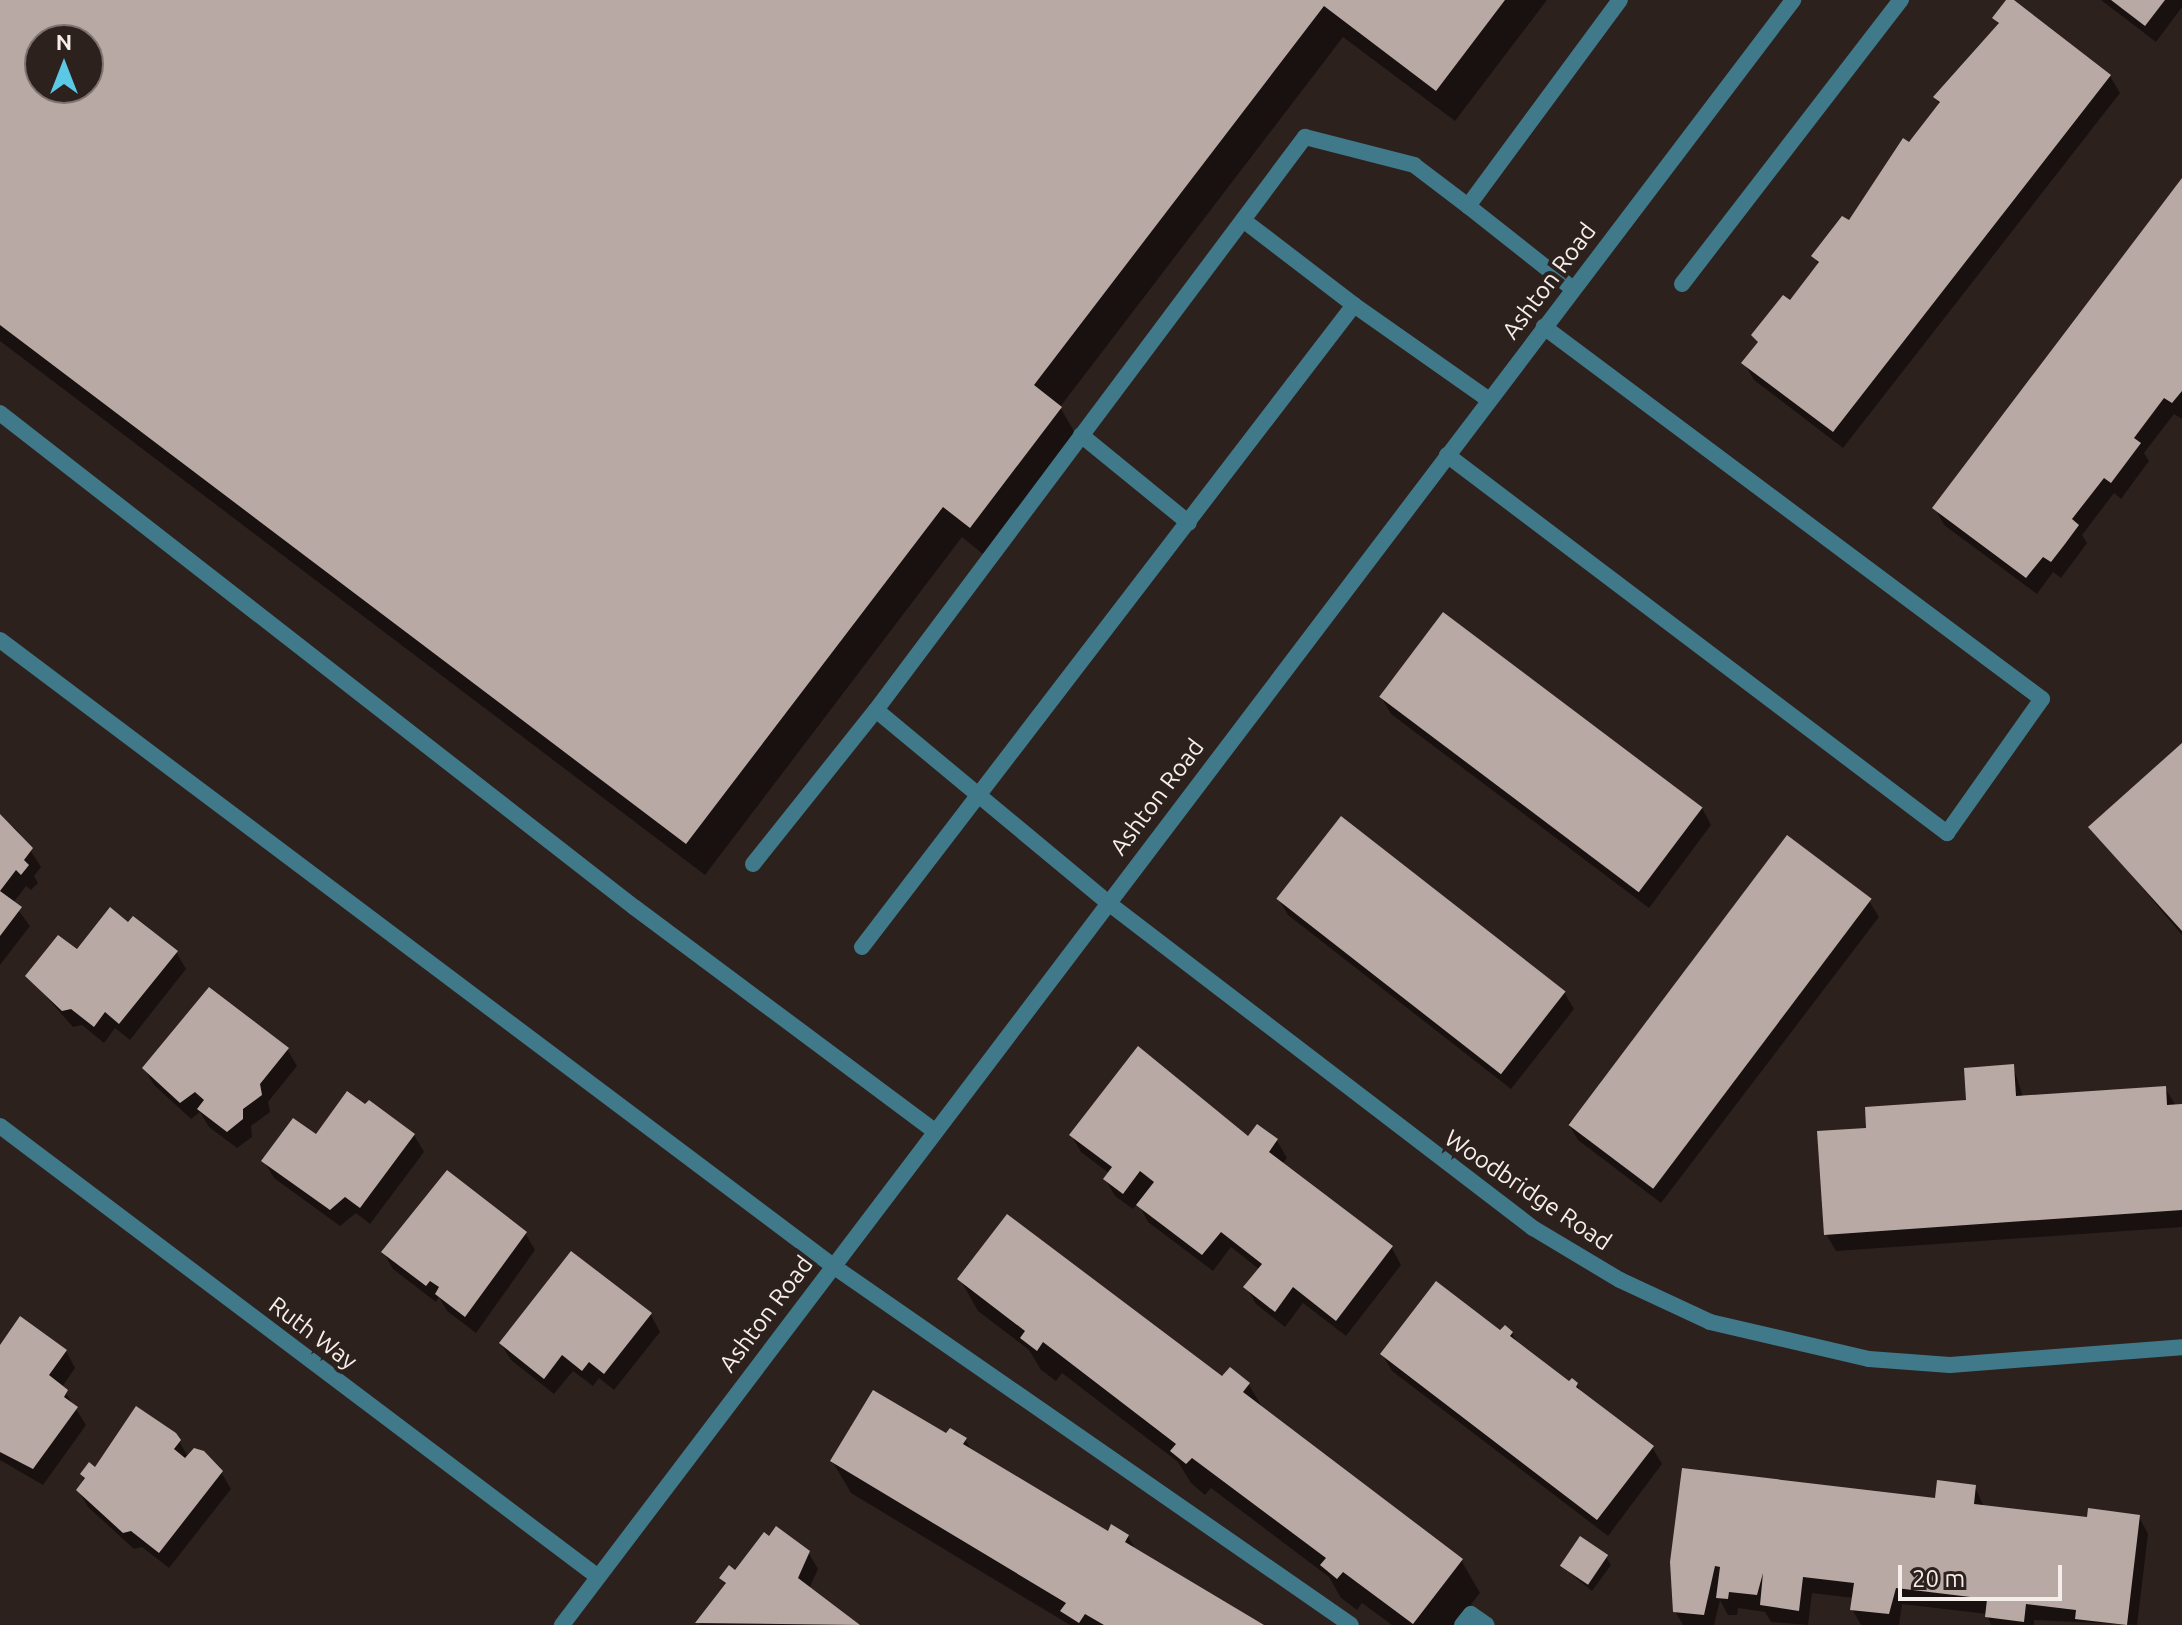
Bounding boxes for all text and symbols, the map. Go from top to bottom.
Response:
north arrow [24,24,104,104]
text: N [56,29,72,54]
street label: Ashton Road [1496,217,1602,345]
street label: Ashton Road [1104,733,1210,861]
street label: Woodbridge Road [1439,1124,1617,1256]
street label: Ashton Road [713,1250,819,1378]
street label: Ruth Way [263,1291,363,1375]
scale bar [1902,1549,2066,1599]
text: 20 m [1912,1565,1965,1592]

